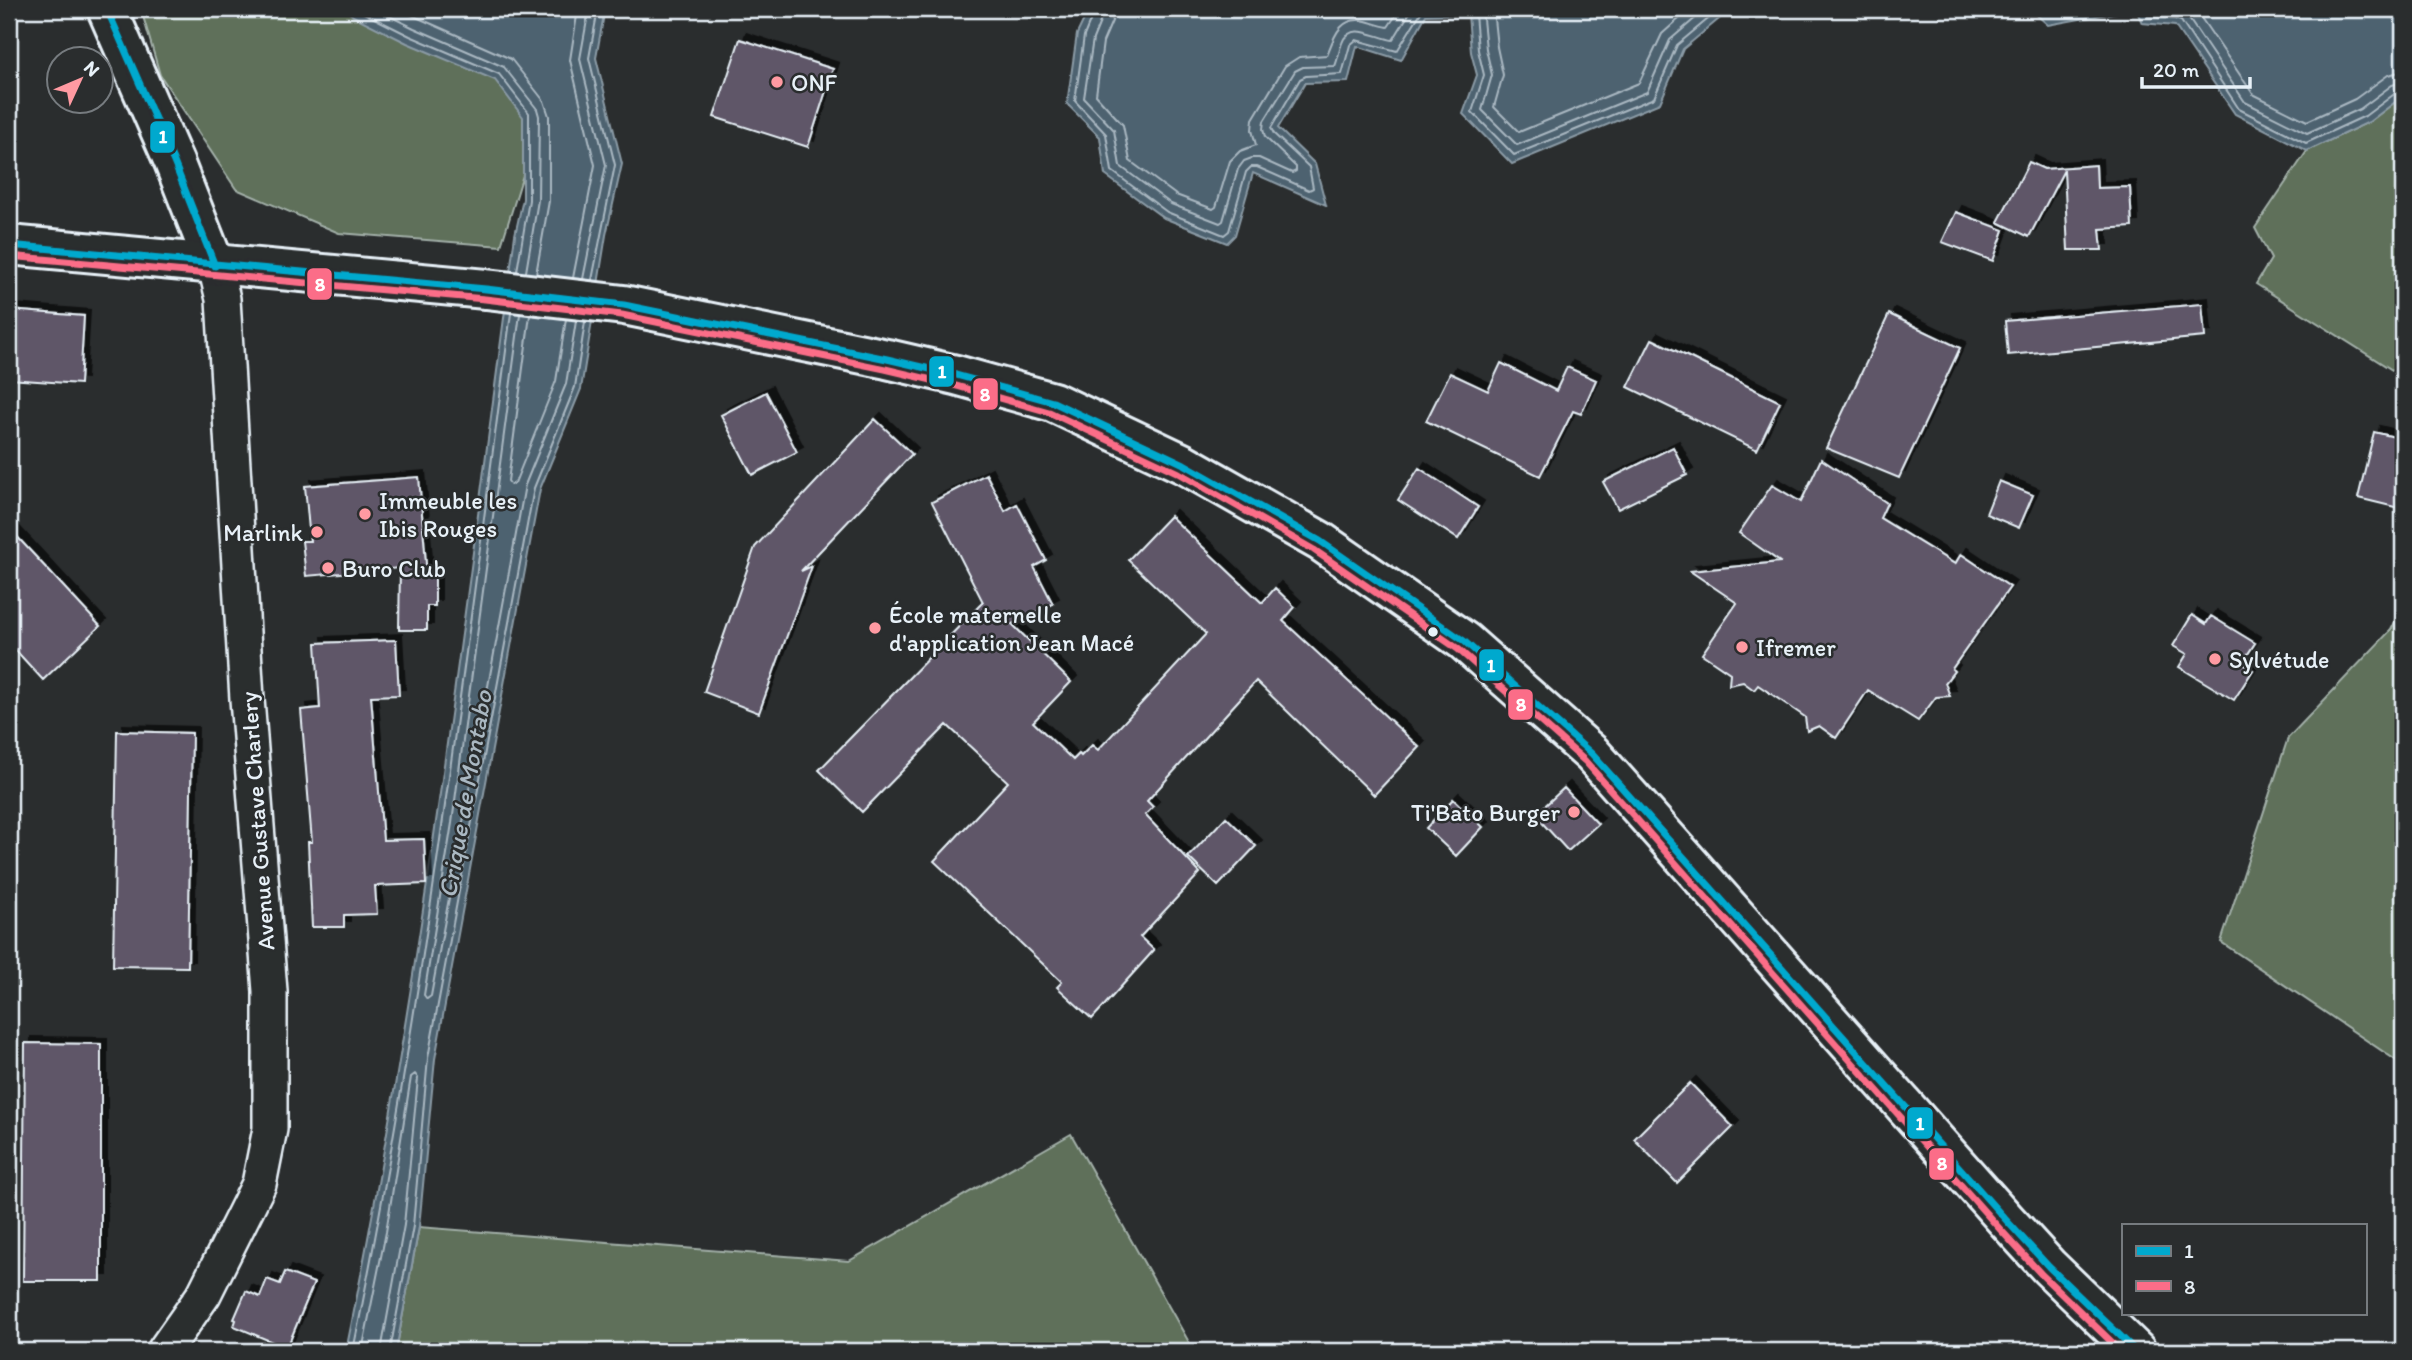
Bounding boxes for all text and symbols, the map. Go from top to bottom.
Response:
north arrow [46,46,116,116]
scale bar [2142,46,2251,90]
text: N [79,56,105,81]
text: 20 m [2153,57,2200,82]
place label: ONF [791,68,838,97]
marker: ONF [769,74,785,90]
line badge: 1 [149,120,176,154]
text: 1 [159,125,168,148]
line badge: 8 [306,267,333,301]
text: 8 [315,273,326,296]
line badge: 1 [928,355,955,388]
text: 1 [938,360,947,383]
line badge: 8 [972,377,999,411]
text: 8 [980,383,991,406]
place label: Immeuble les Ibis Rouges [379,486,517,543]
marker: Immeuble les Ibis Rouges [357,506,373,522]
place label: Marlink [223,518,304,547]
marker: Marlink [309,524,325,540]
place label: Buro Club [342,554,446,583]
marker: Buro Club [320,560,336,576]
place label: École maternelle d'application Jean Macé [889,600,1134,657]
marker: École maternelle d'application Jean Macé [867,620,883,636]
unlabelled marker [1426,625,1440,639]
place label: Ifremer [1756,633,1836,662]
marker: Ifremer [1734,639,1750,655]
place label: Sylvétude [2229,645,2330,674]
line badge: 1 [1478,648,1505,682]
marker: Sylvétude [2207,651,2223,667]
text: 1 [1487,654,1496,677]
water label: Crique de Montabo [431,687,499,900]
line badge: 8 [1507,688,1534,721]
street label: Avenue Gustave Charlery [233,691,281,951]
text: 8 [1516,693,1527,716]
place label: Ti'Bato Burger [1411,798,1560,827]
marker: Ti'Bato Burger [1566,804,1582,820]
line badge: 1 [1906,1106,1934,1140]
text: 1 [1916,1112,1925,1135]
line badge: 8 [1928,1147,1955,1181]
text: 8 [1937,1152,1948,1175]
legend [2122,1224,2366,1314]
text: 1 [2184,1238,2194,1263]
text: 8 [2184,1274,2196,1299]

